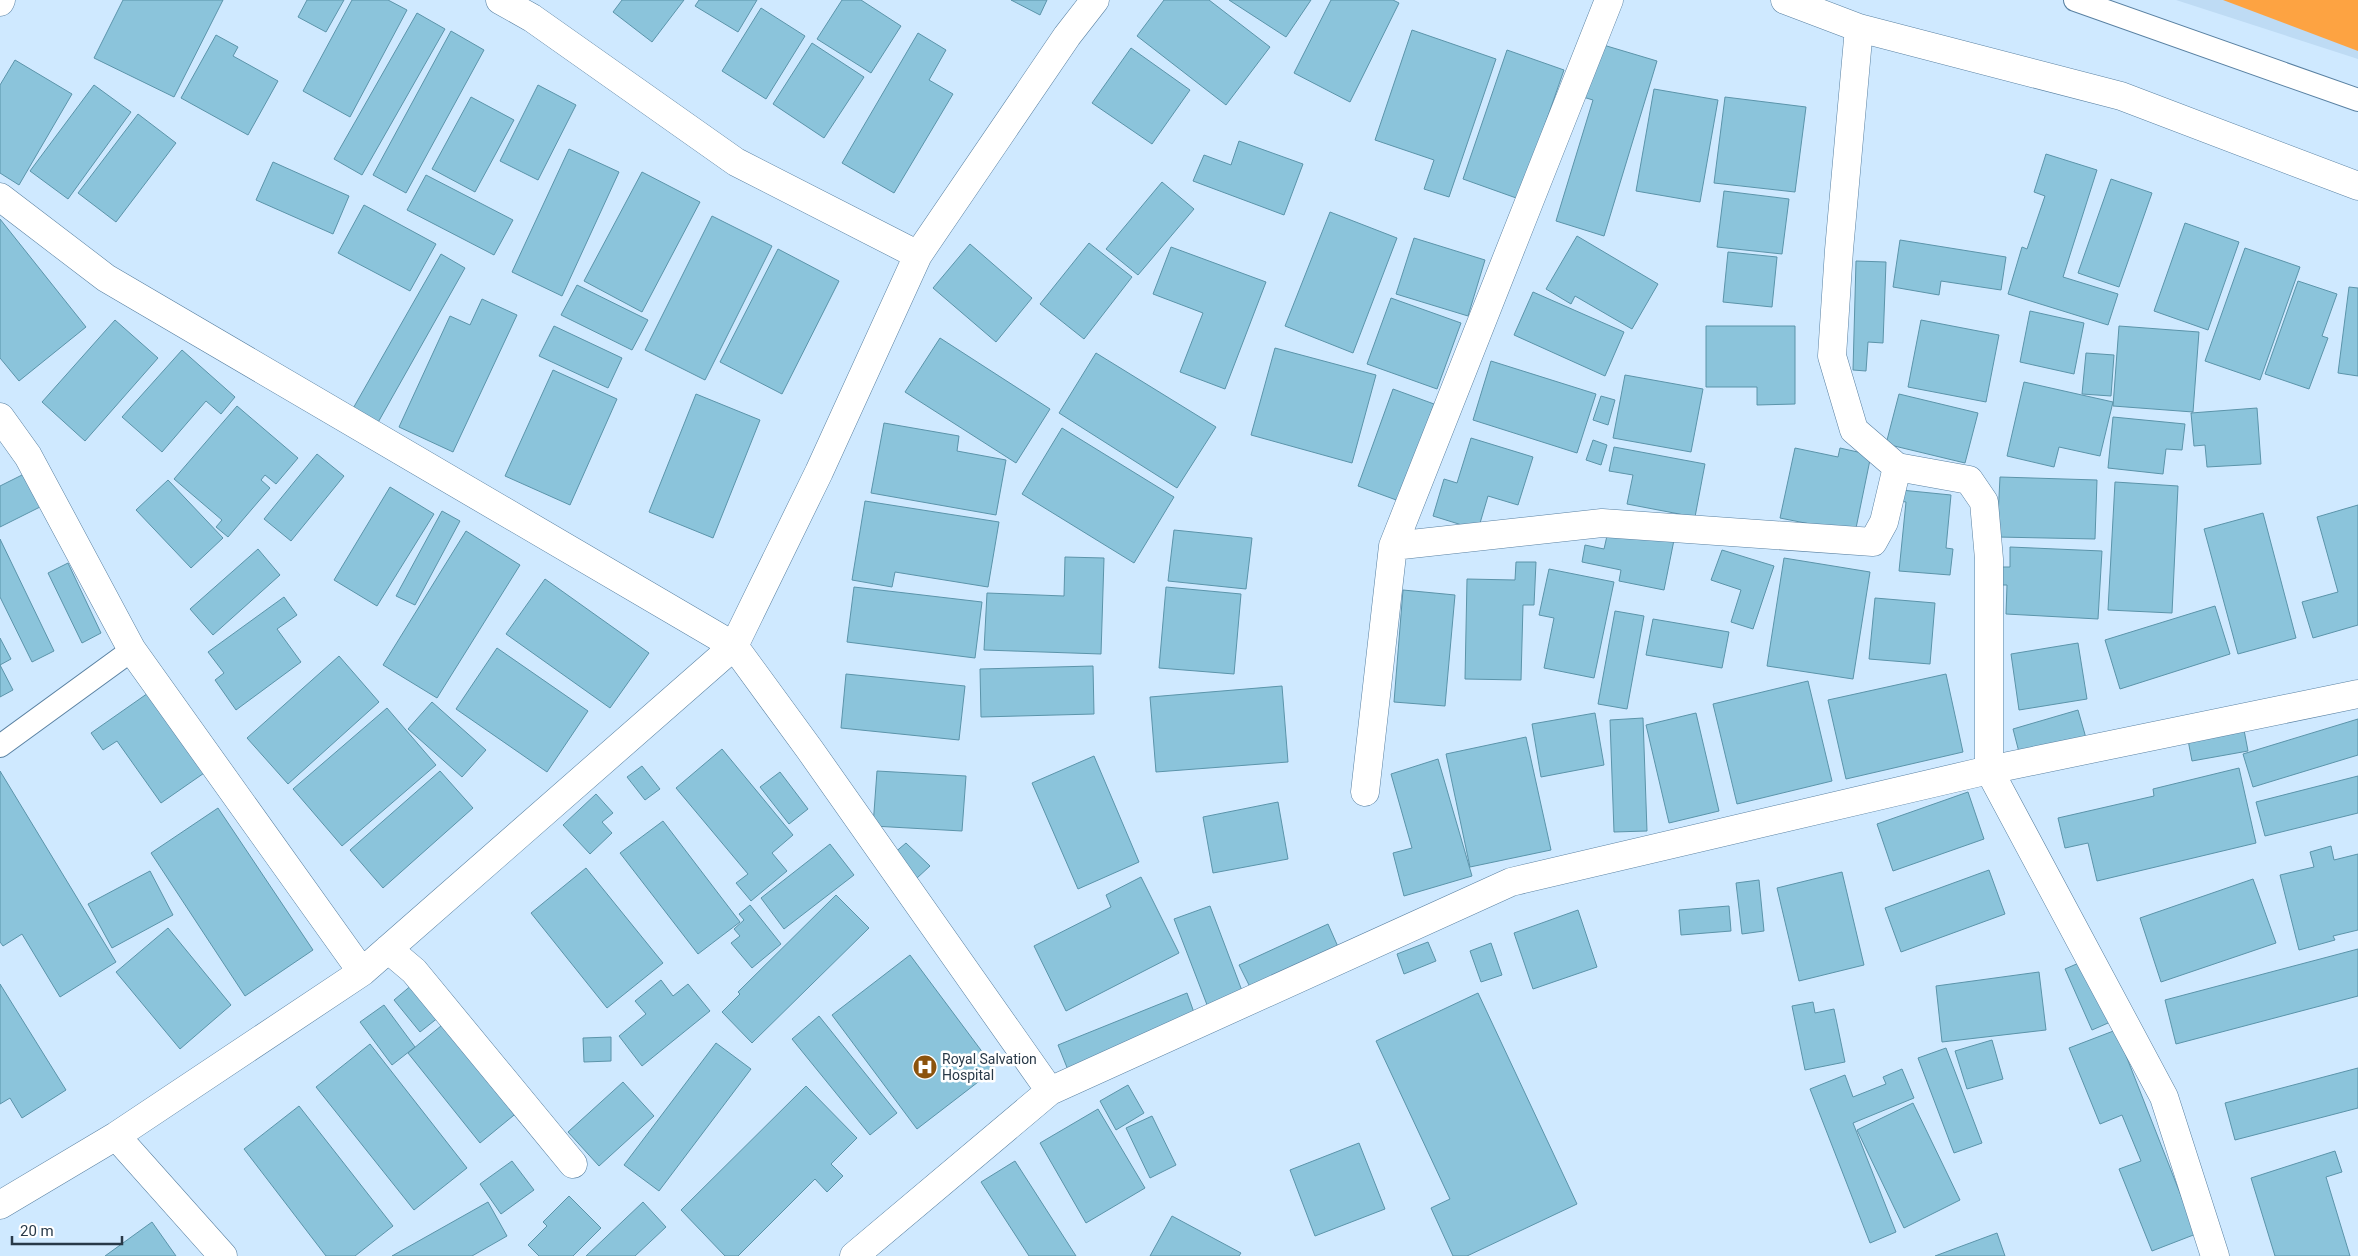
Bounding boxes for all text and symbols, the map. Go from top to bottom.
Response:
place label: Royal Salvation Hospital [942,1051,1037,1083]
hospital icon: Royal Salvation Hospital [912,1054,938,1080]
scale bar [12,1214,122,1246]
text: 20 m [20,1222,54,1240]

